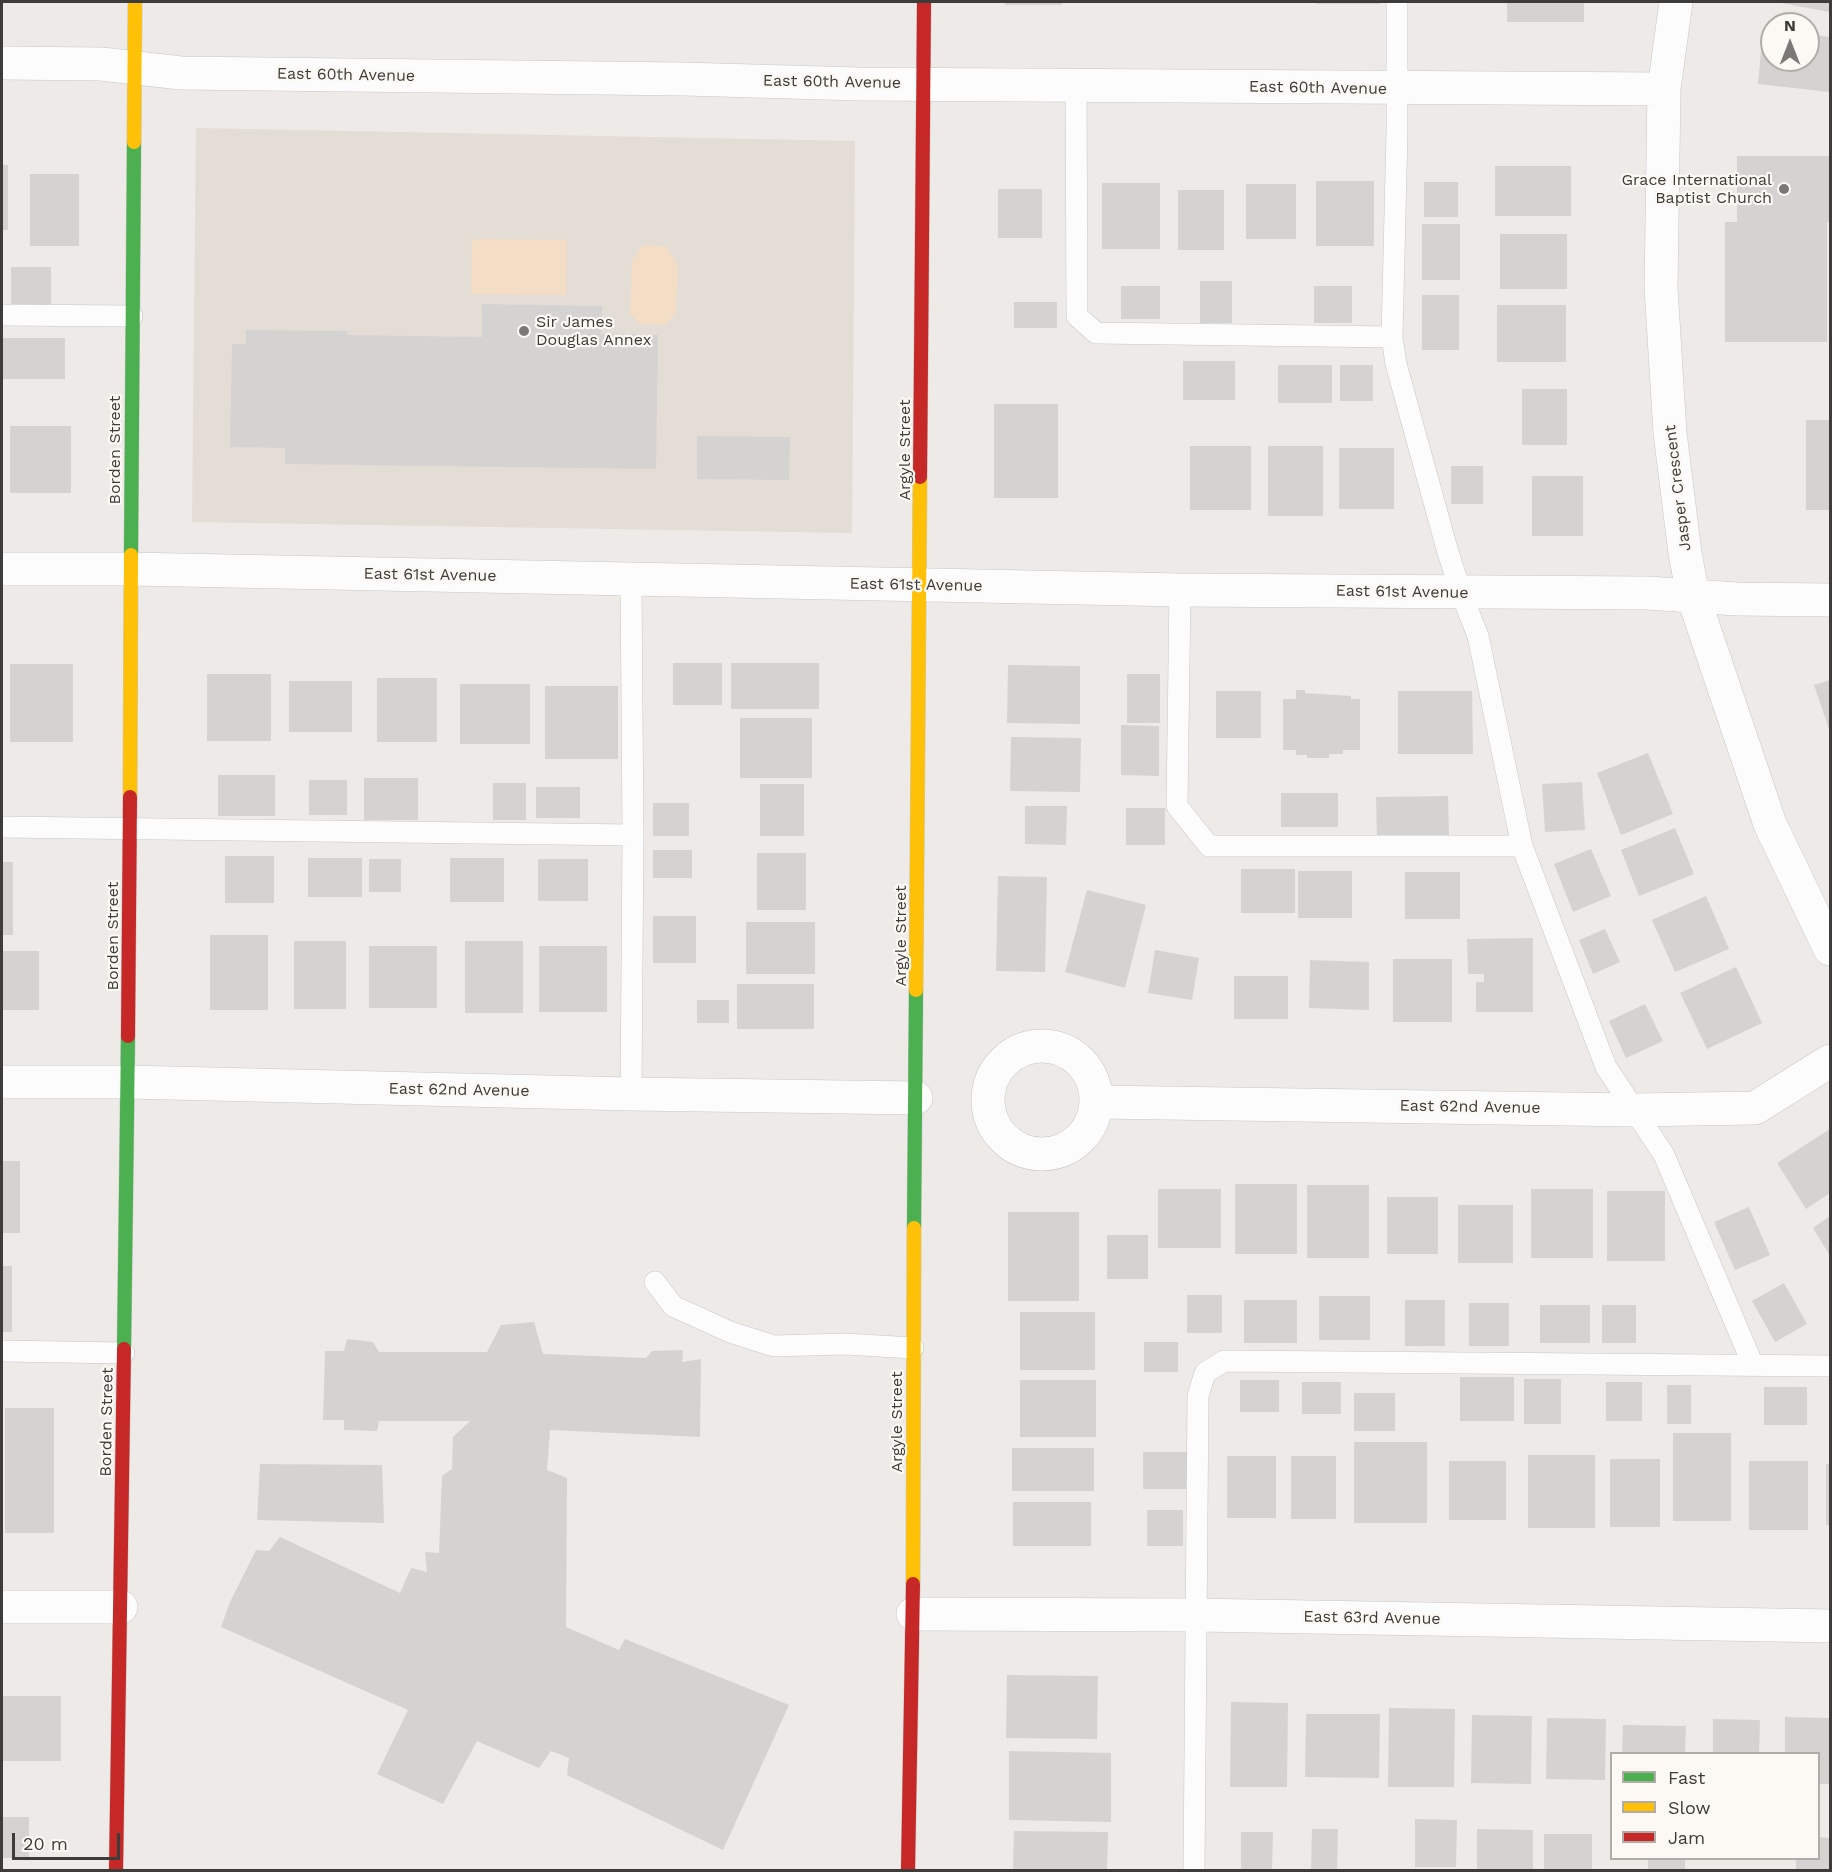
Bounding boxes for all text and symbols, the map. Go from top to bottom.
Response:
north arrow [1760,12,1820,72]
text: N [1784,16,1796,35]
street label: East 60th Avenue [277,64,415,86]
street label: East 60th Avenue [763,71,901,93]
street label: East 60th Avenue [1249,77,1387,99]
place label: Grace International Baptist Church [1621,170,1772,208]
marker: Grace International Baptist Church [1777,182,1791,196]
place label: Sir James Douglas Annex [536,312,651,350]
marker: Sir James Douglas Annex [517,324,531,338]
street label: Borden Street [105,395,125,505]
street label: Argyle Street [895,399,915,501]
street label: Jasper Crescent [1661,424,1695,552]
street label: East 61st Avenue [363,564,497,586]
street label: East 61st Avenue [849,574,983,596]
street label: East 61st Avenue [1335,581,1469,603]
street label: Borden Street [103,881,123,991]
street label: Argyle Street [891,885,911,987]
street label: East 62nd Avenue [388,1079,530,1101]
street label: East 62nd Avenue [1399,1096,1541,1118]
street label: Borden Street [96,1367,118,1477]
street label: Argyle Street [887,1371,907,1473]
street label: East 63rd Avenue [1303,1607,1441,1629]
legend [1610,1752,1820,1860]
text: Fast [1668,1767,1705,1788]
text: Slow [1668,1797,1711,1818]
scale bar [15,1821,123,1859]
text: Jam [1668,1827,1705,1848]
text: 20 m [23,1833,68,1854]

